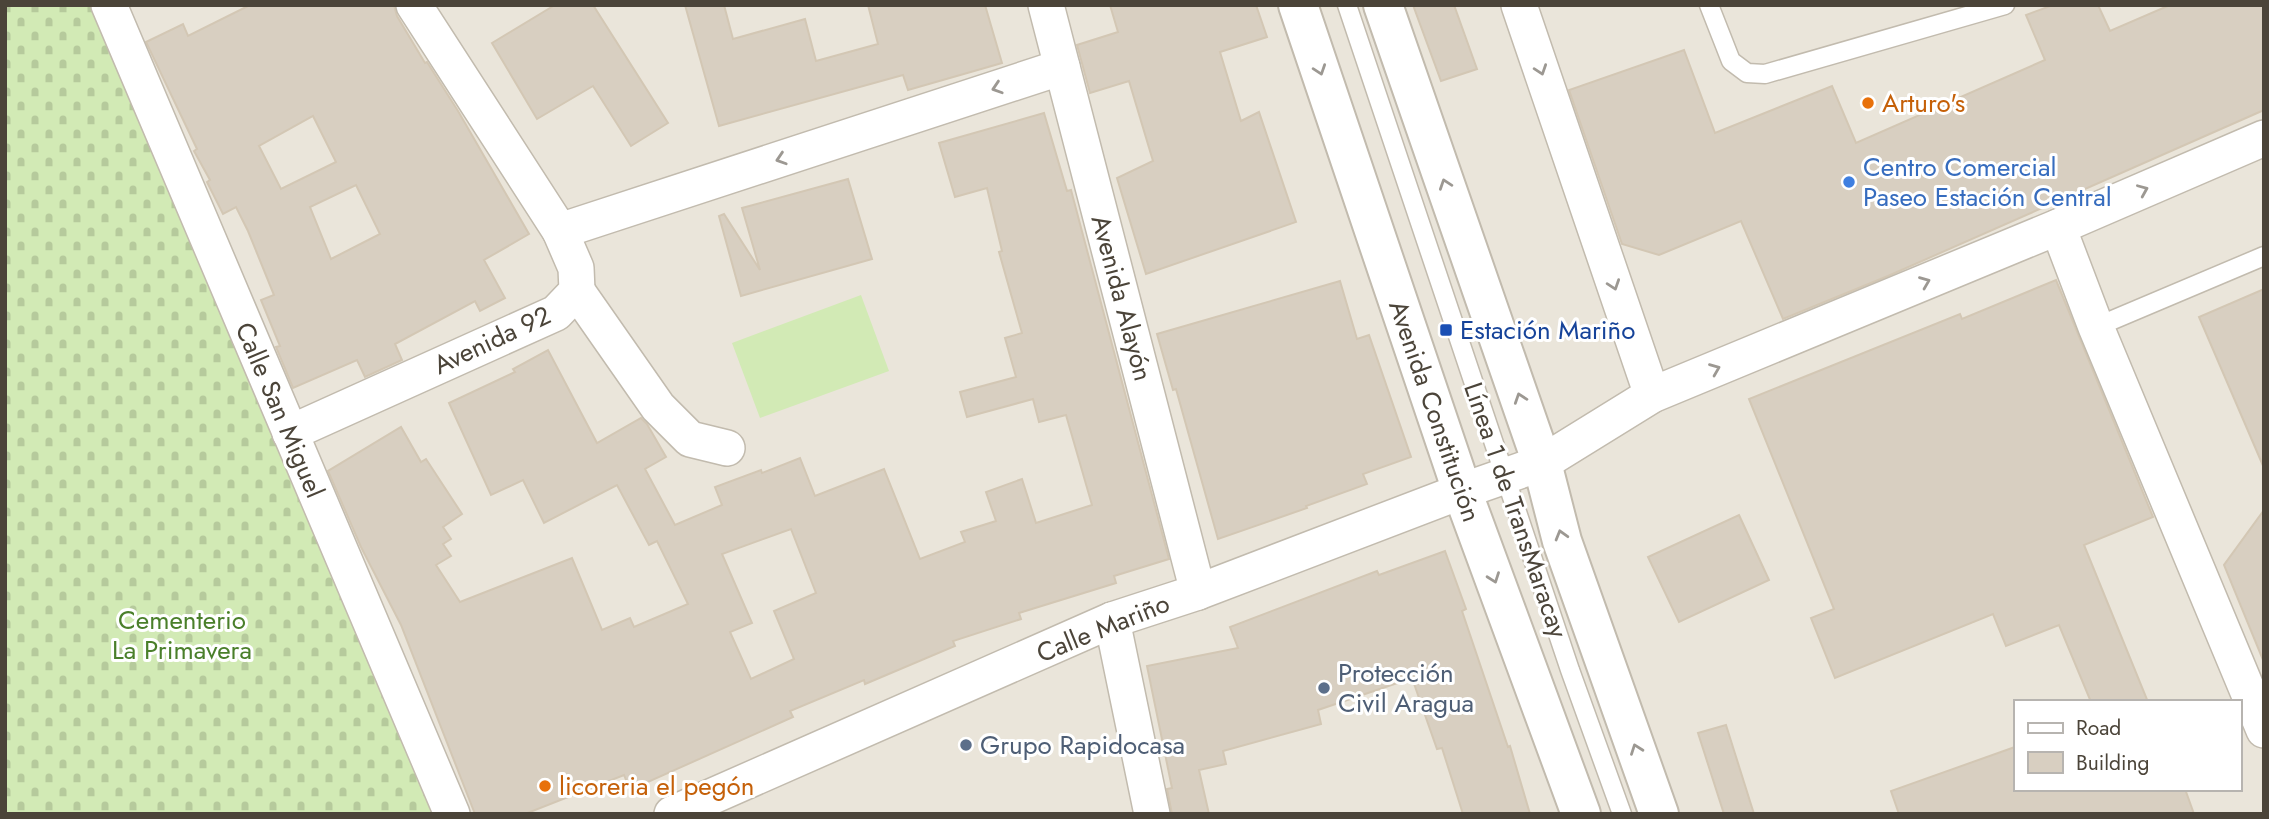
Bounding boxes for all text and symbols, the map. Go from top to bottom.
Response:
one-way arrow [1312,63,1326,76]
one-way arrow [1533,63,1547,75]
one-way arrow [991,80,1003,94]
place label: Arturo's [1882,84,1965,122]
marker: Arturo's [1860,95,1876,111]
place label: Centro Comercial Paseo Estación Central [1863,148,2112,216]
one-way arrow [775,150,787,165]
marker: Centro Comercial Paseo Estación Central [1841,174,1857,190]
one-way arrow [1439,178,1453,190]
one-way arrow [2136,184,2149,198]
street label: Avenida Alayón [1082,211,1162,385]
one-way arrow [1918,276,1930,290]
one-way arrow [1606,279,1620,291]
street label: Avenida Constitución [1379,295,1491,527]
street label: Avenida 92 [427,296,557,384]
place label: Estación Mariño [1460,311,1635,349]
street label: Calle San Miguel [226,316,334,504]
marker: Estación Mariño [1438,322,1454,338]
one-way arrow [1708,363,1720,377]
street label: Línea 1 de TransMaracay [1454,377,1578,643]
one-way arrow [1514,393,1528,405]
one-way arrow [1555,529,1569,541]
one-way arrow [1486,572,1500,584]
street label: Calle Mariño [1031,584,1175,672]
park label: Cementerio La Primavera [112,601,252,669]
place label: Protección Civil Aragua [1338,654,1474,722]
marker: Protección Civil Aragua [1316,680,1332,696]
legend [2014,700,2241,791]
text: Road [2076,713,2121,743]
place label: Grupo Rapidocasa [980,726,1185,764]
marker: Grupo Rapidocasa [958,737,974,753]
one-way arrow [1631,744,1645,756]
text: Building [2076,748,2149,778]
place label: licoreria el pegón [559,767,754,805]
marker: licoreria el pegón [537,778,553,794]

